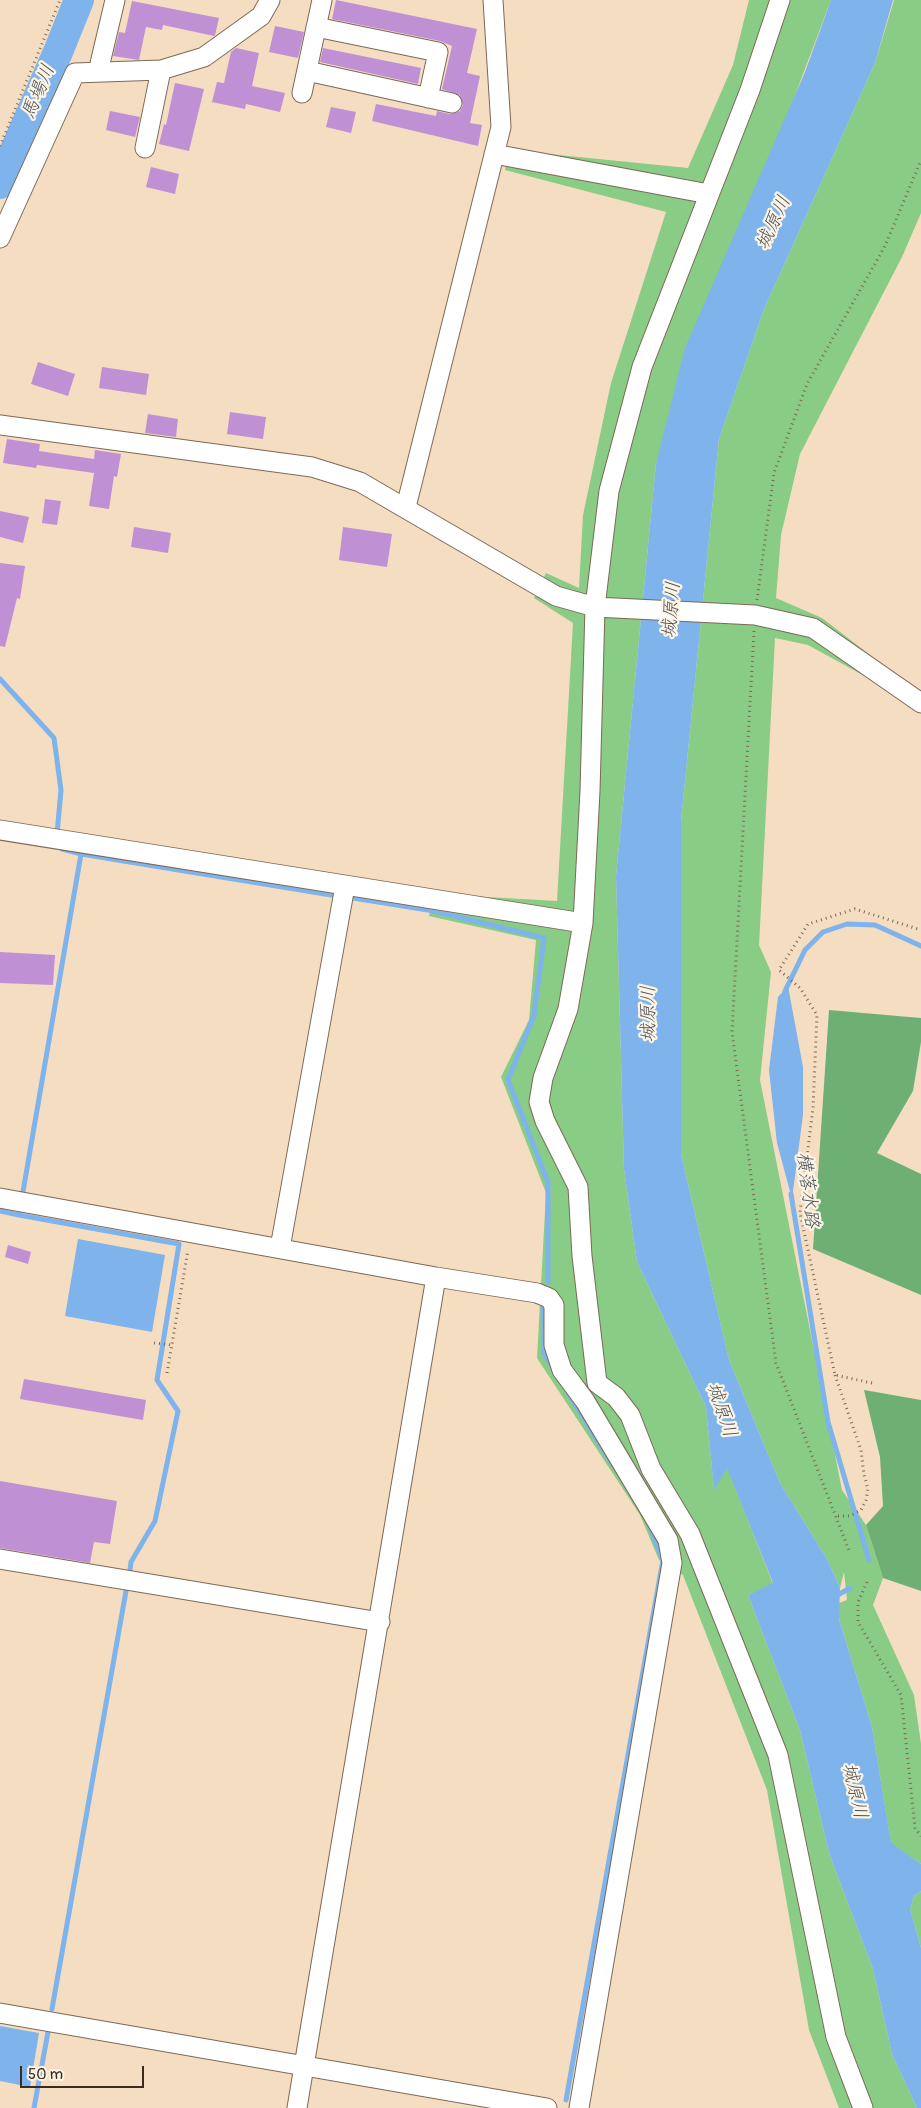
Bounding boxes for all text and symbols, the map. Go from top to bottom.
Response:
water label: 馬場川 [17,61,61,123]
water label: 城原川 [752,192,796,254]
water label: 城原川 [658,581,686,639]
water label: 城原川 [638,986,660,1042]
water label: 横落水路 [791,1151,823,1229]
water label: 城原川 [701,1379,741,1441]
water label: 城原川 [836,1761,872,1821]
scale bar [22,2056,146,2088]
text: 50 m [28,2065,63,2084]

